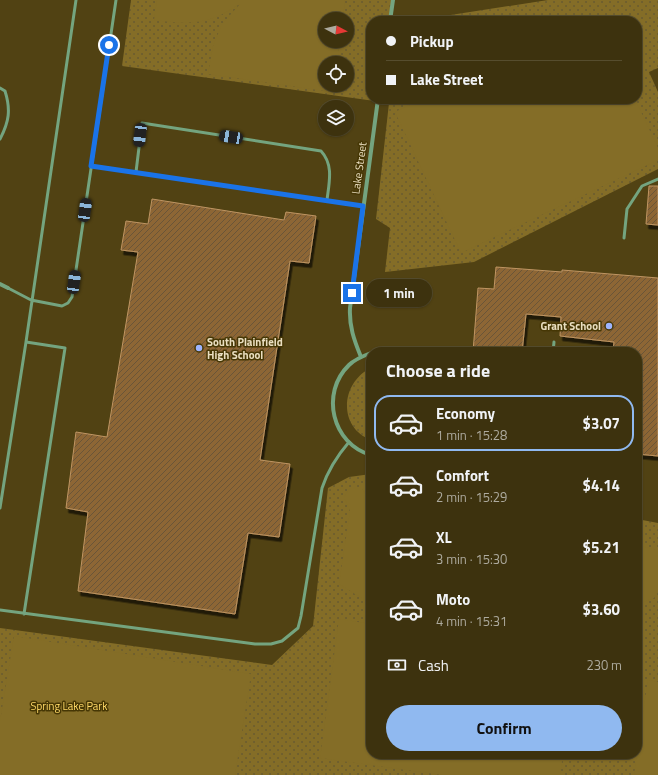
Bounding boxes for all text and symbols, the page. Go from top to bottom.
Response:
north arrow [318,12,354,48]
map controls [318,12,354,136]
text: Pickup [410,30,454,53]
route start [100,36,118,54]
button: locate [318,56,354,92]
text: Lake Street [410,68,483,91]
button: layers [318,100,354,136]
car [133,122,147,148]
car [218,129,244,145]
street label: Lake Street [347,141,371,195]
car [77,197,93,223]
car [66,269,82,295]
callout: 1 min [366,279,432,307]
text: 1 min [383,283,415,303]
route end [343,284,361,302]
place label: Grant School [540,318,601,334]
marker: Grant School [604,321,614,331]
place label: South Plainfield High School [207,334,283,363]
marker: South Plainfield High School [194,343,204,353]
text: Choose a ride [386,357,490,384]
text: Economy [436,402,495,425]
icon: car [388,405,424,441]
text: $3.07 [583,412,620,435]
text: 1 min · 15:28 [436,425,507,445]
text: Comfort [436,464,489,487]
icon: car [388,467,424,503]
text: $4.14 [583,474,620,497]
text: 2 min · 15:29 [436,487,507,507]
text: XL [436,526,452,549]
icon: car [388,529,424,565]
text: $5.21 [583,536,620,559]
text: 3 min · 15:30 [436,549,507,569]
text: Moto [436,588,470,611]
icon: car [388,591,424,627]
text: $3.60 [583,598,620,621]
text: 4 min · 15:31 [436,611,507,631]
icon: cash [386,654,408,676]
text: Cash [418,654,449,677]
text: 230 m [586,655,622,675]
park label: Spring Lake Park [31,698,108,714]
button: Confirm [386,705,622,751]

